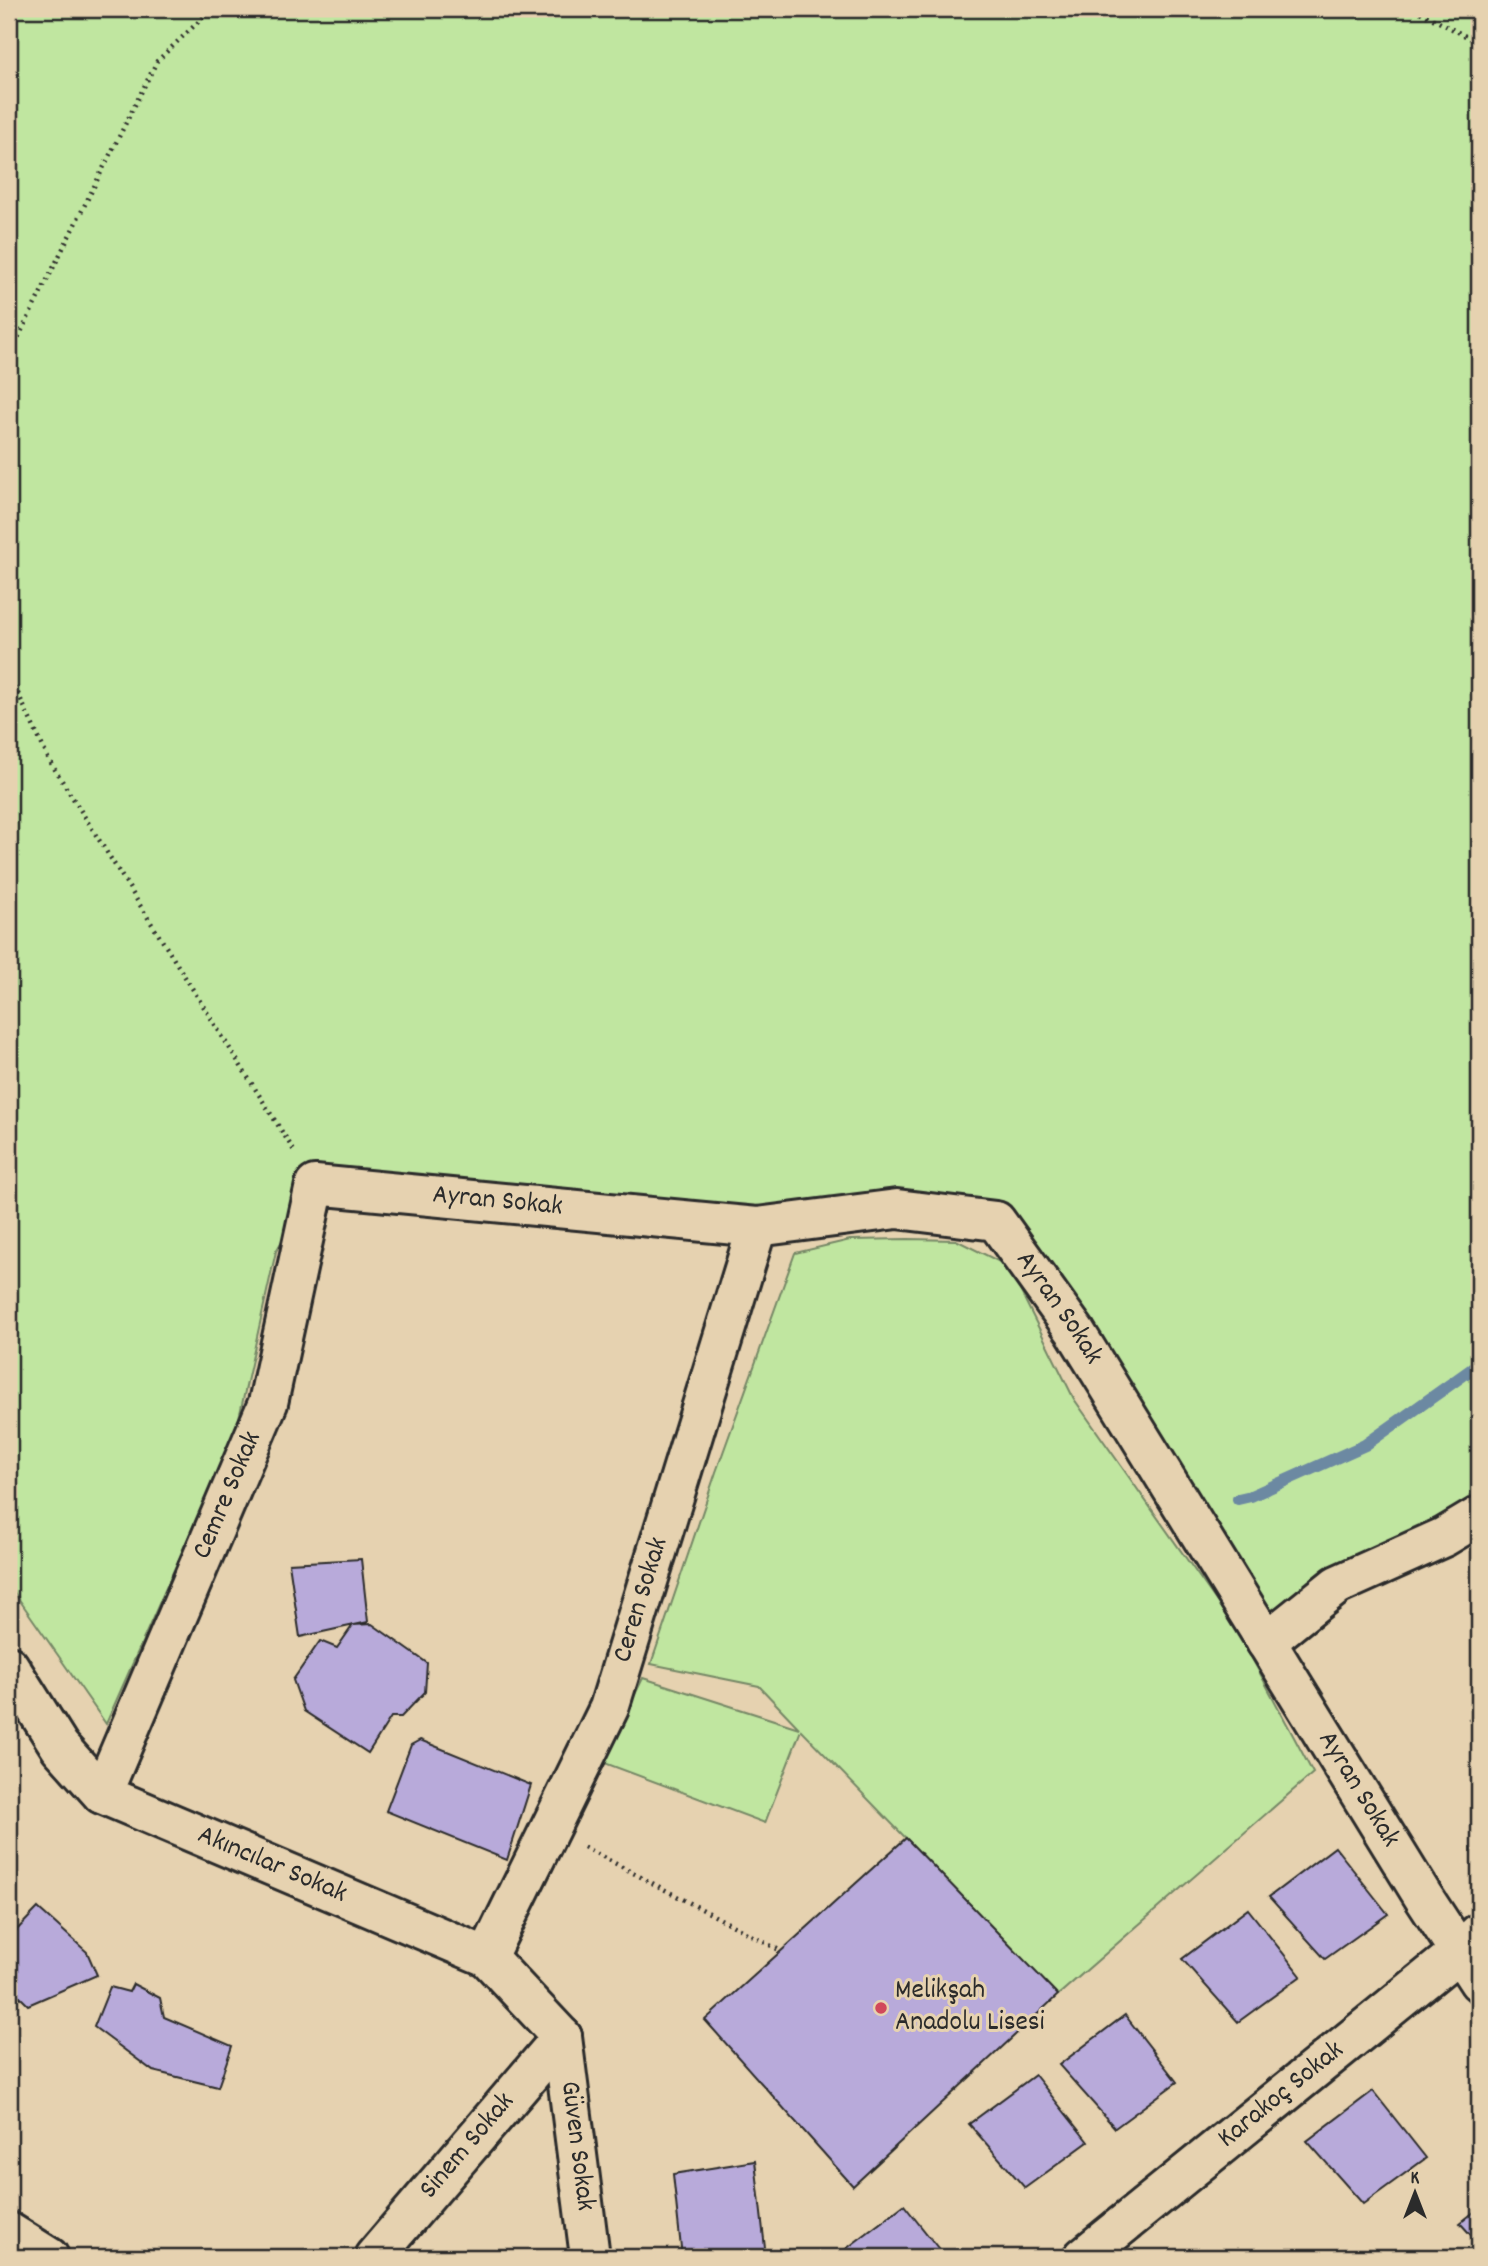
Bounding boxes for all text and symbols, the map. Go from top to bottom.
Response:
street label: Ayran Sokak [431,1176,564,1228]
street label: Ayran Sokak [1004,1244,1112,1373]
street label: Cemre Sokak [184,1426,274,1566]
street label: Ceren Sokak [604,1533,680,1668]
street label: Ayran Sokak [1306,1724,1409,1856]
street label: Akıncılar Sokak [191,1816,353,1915]
place label: Melikşah Anadolu Lisesi [895,1972,1045,2044]
marker: Melikşah Anadolu Lisesi [873,2000,889,2016]
street label: Karakoç Sokak [1210,2032,1354,2159]
street label: Güven Sokak [548,2079,604,2213]
street label: Sinem Sokak [411,2085,525,2209]
north arrow [1380,2158,1450,2228]
text: K [1411,2166,1420,2193]

